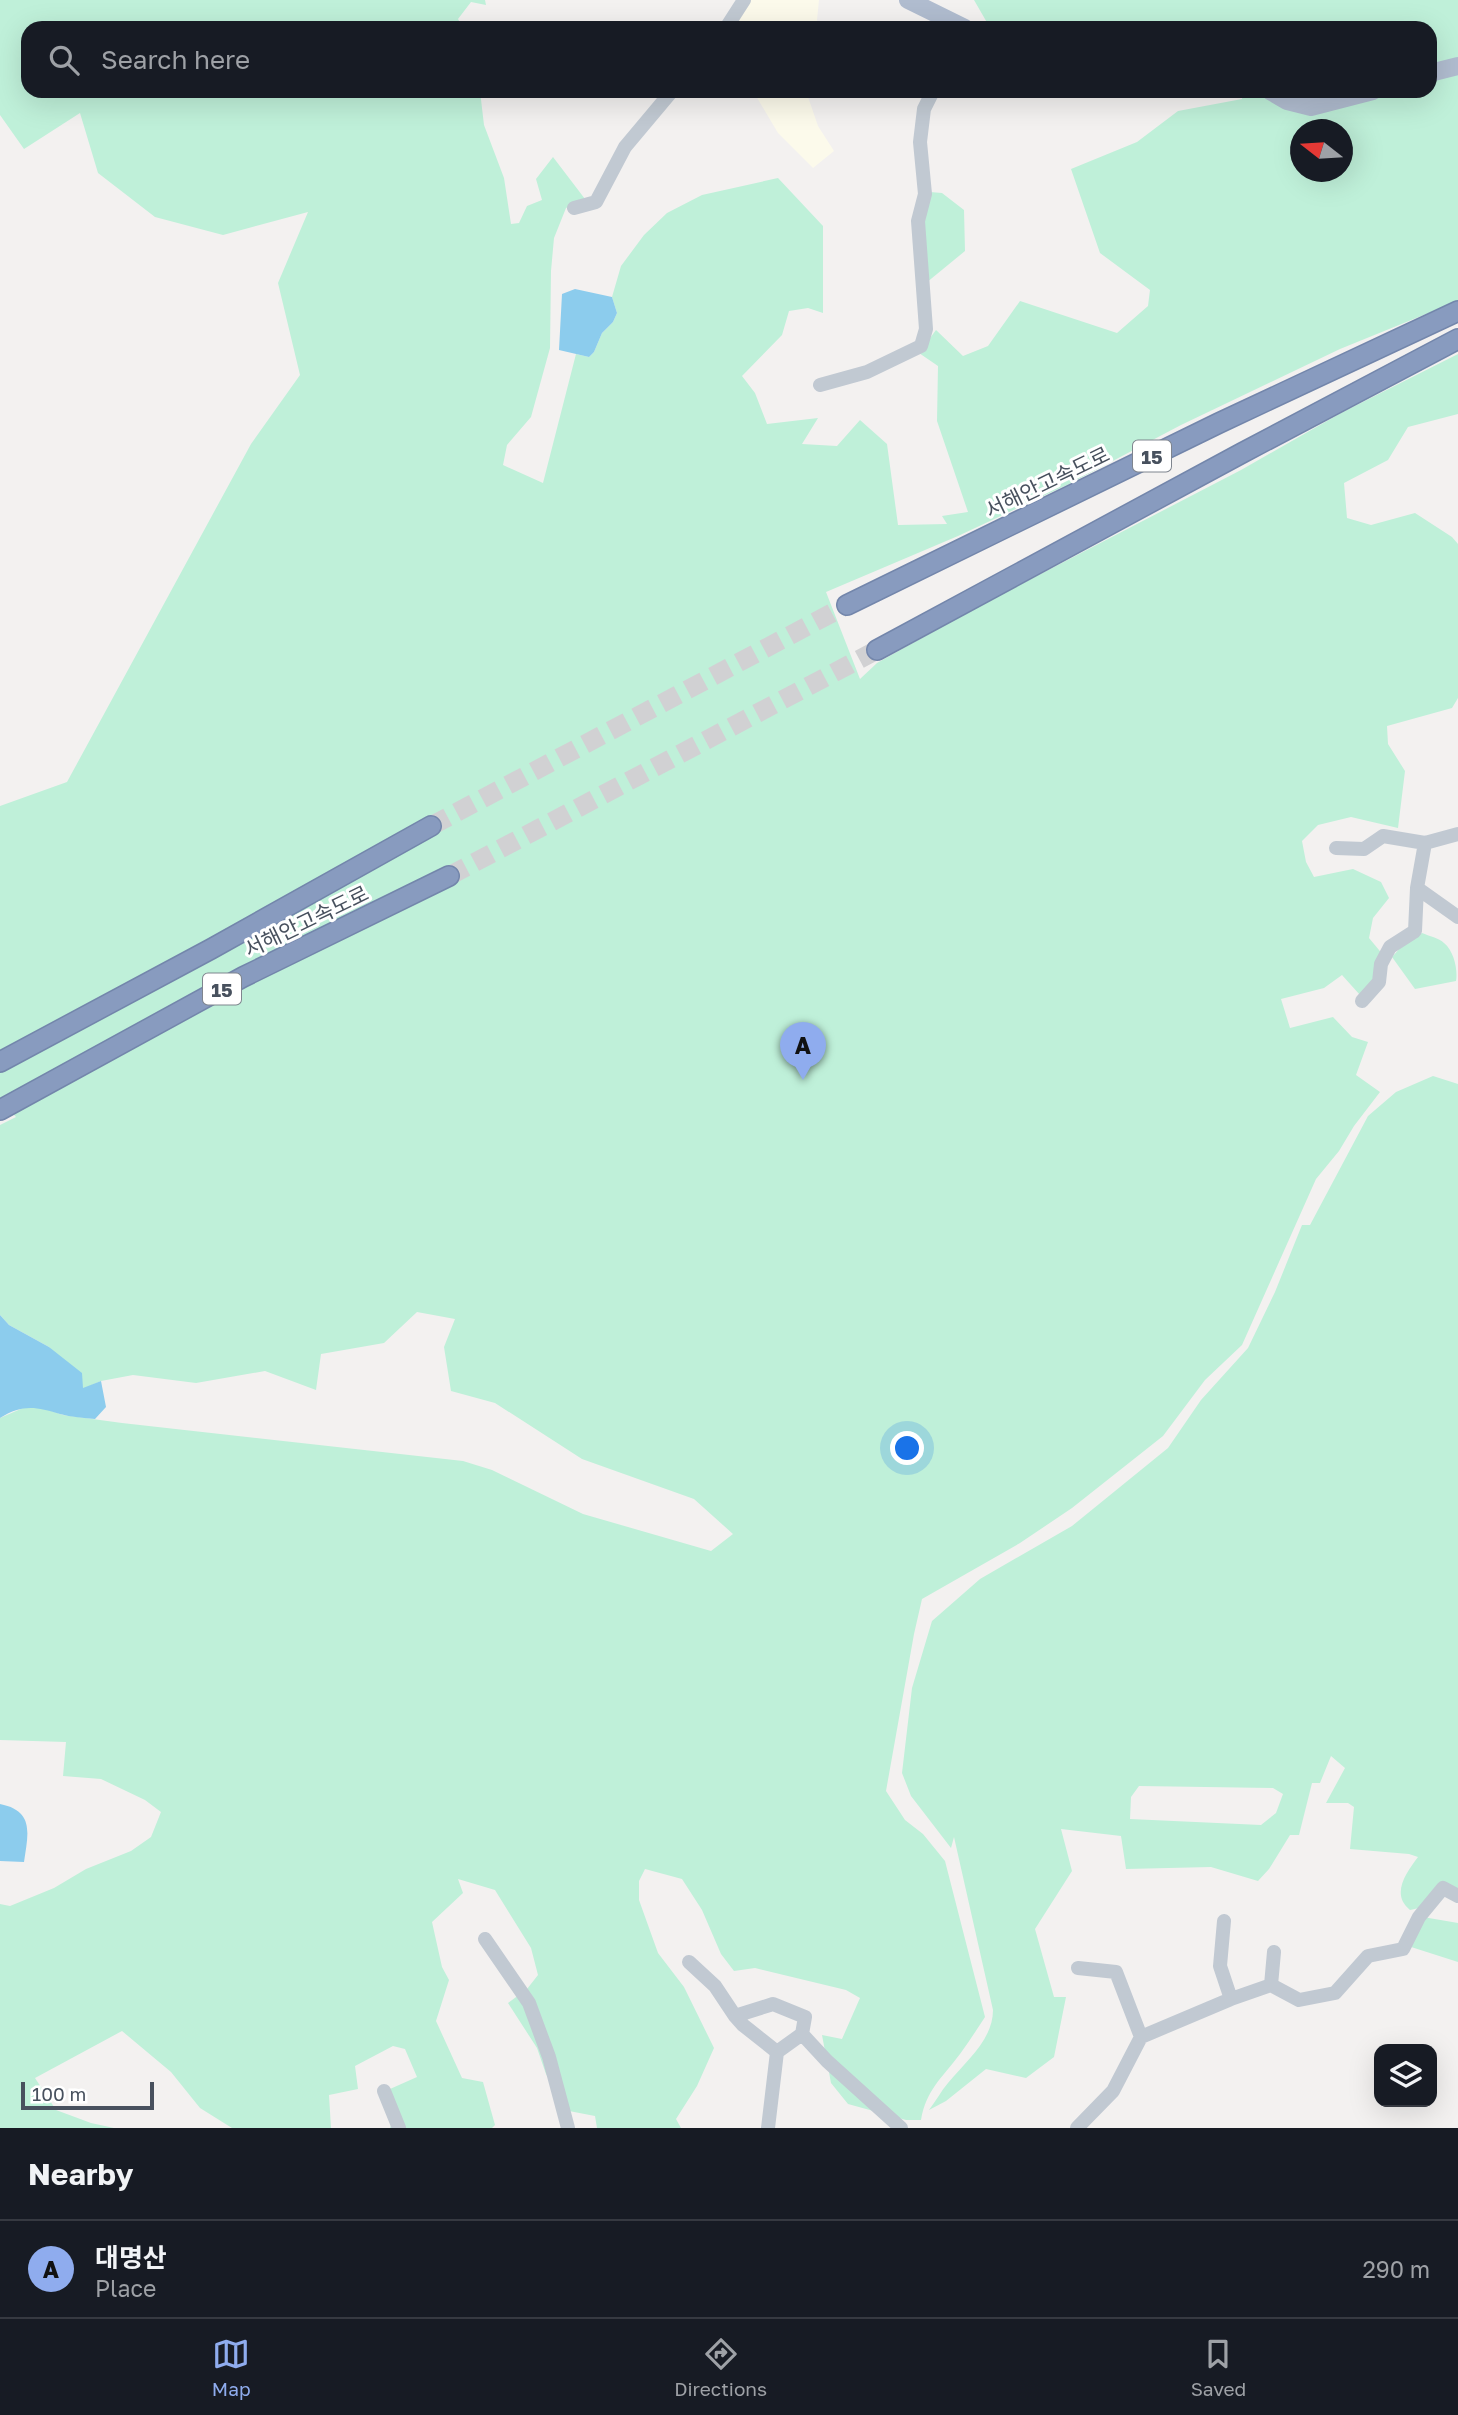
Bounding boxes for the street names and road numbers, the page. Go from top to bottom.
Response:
road number: 15 [1133,440,1171,471]
street label: 서해안고속도로 [981,441,1113,523]
street label: 서해안고속도로 [240,880,372,962]
road number: 15 [203,973,241,1004]

